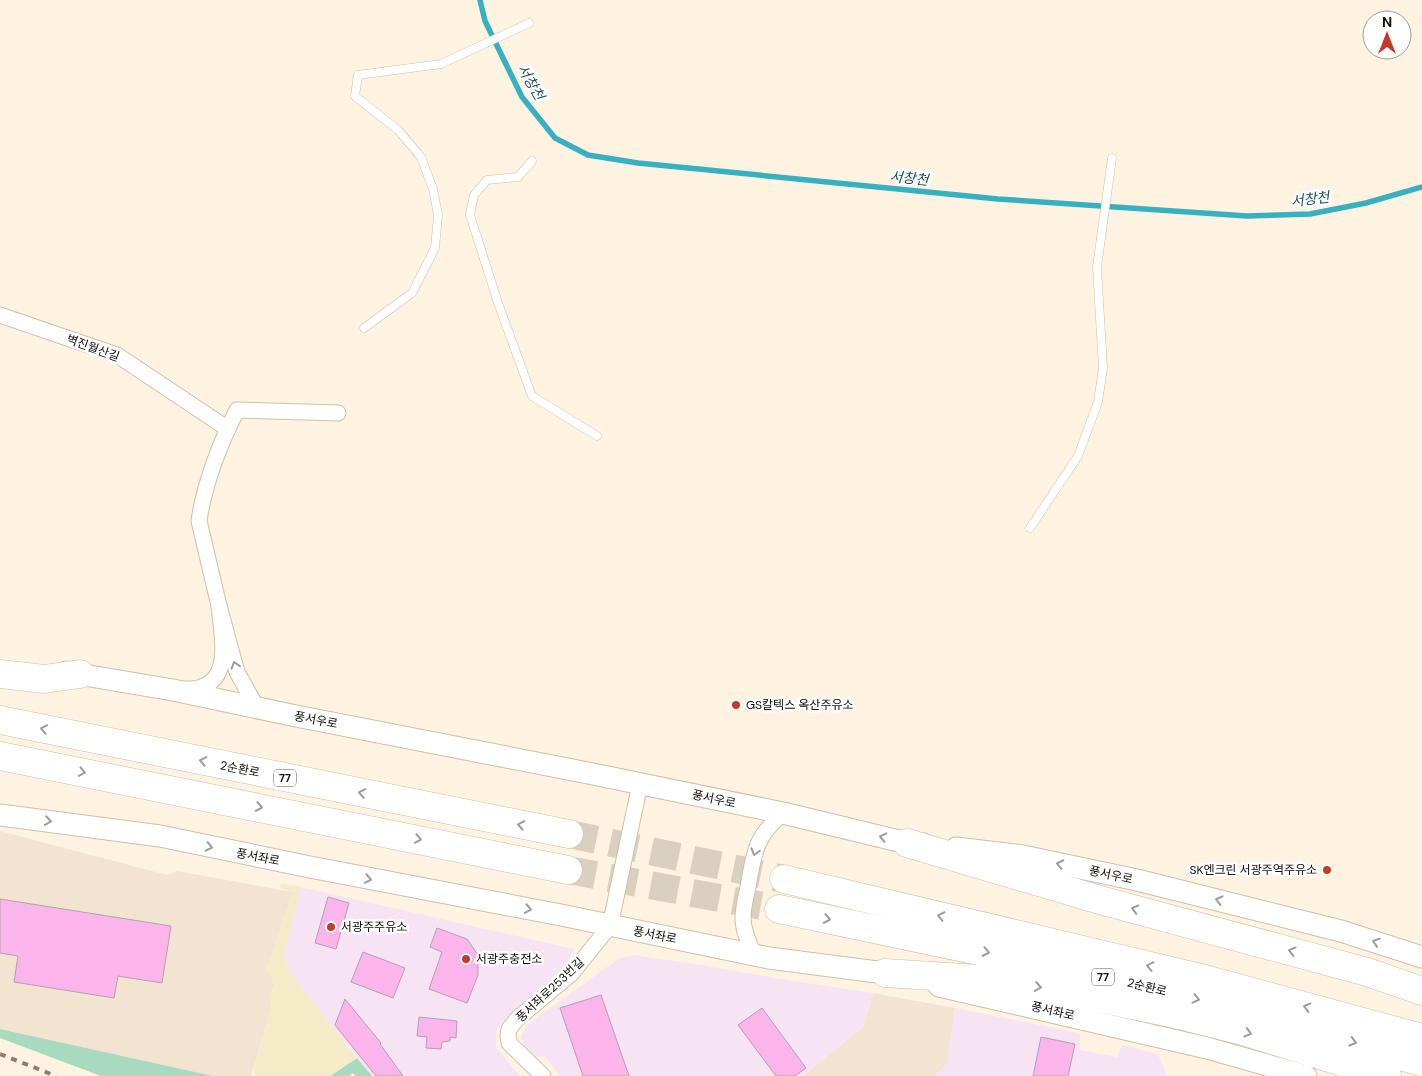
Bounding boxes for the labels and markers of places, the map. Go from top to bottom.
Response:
place label: GS칼텍스 옥산주유소 [746,697,854,713]
marker: GS칼텍스 옥산주유소 [730,699,742,711]
place label: SK엔크린 서광주역주유소 [1189,862,1317,878]
marker: SK엔크린 서광주역주유소 [1321,864,1333,876]
place label: 서광주주유소 [341,919,407,935]
marker: 서광주주유소 [325,921,337,933]
place label: 서광주충전소 [476,951,542,967]
marker: 서광주충전소 [460,953,472,965]

